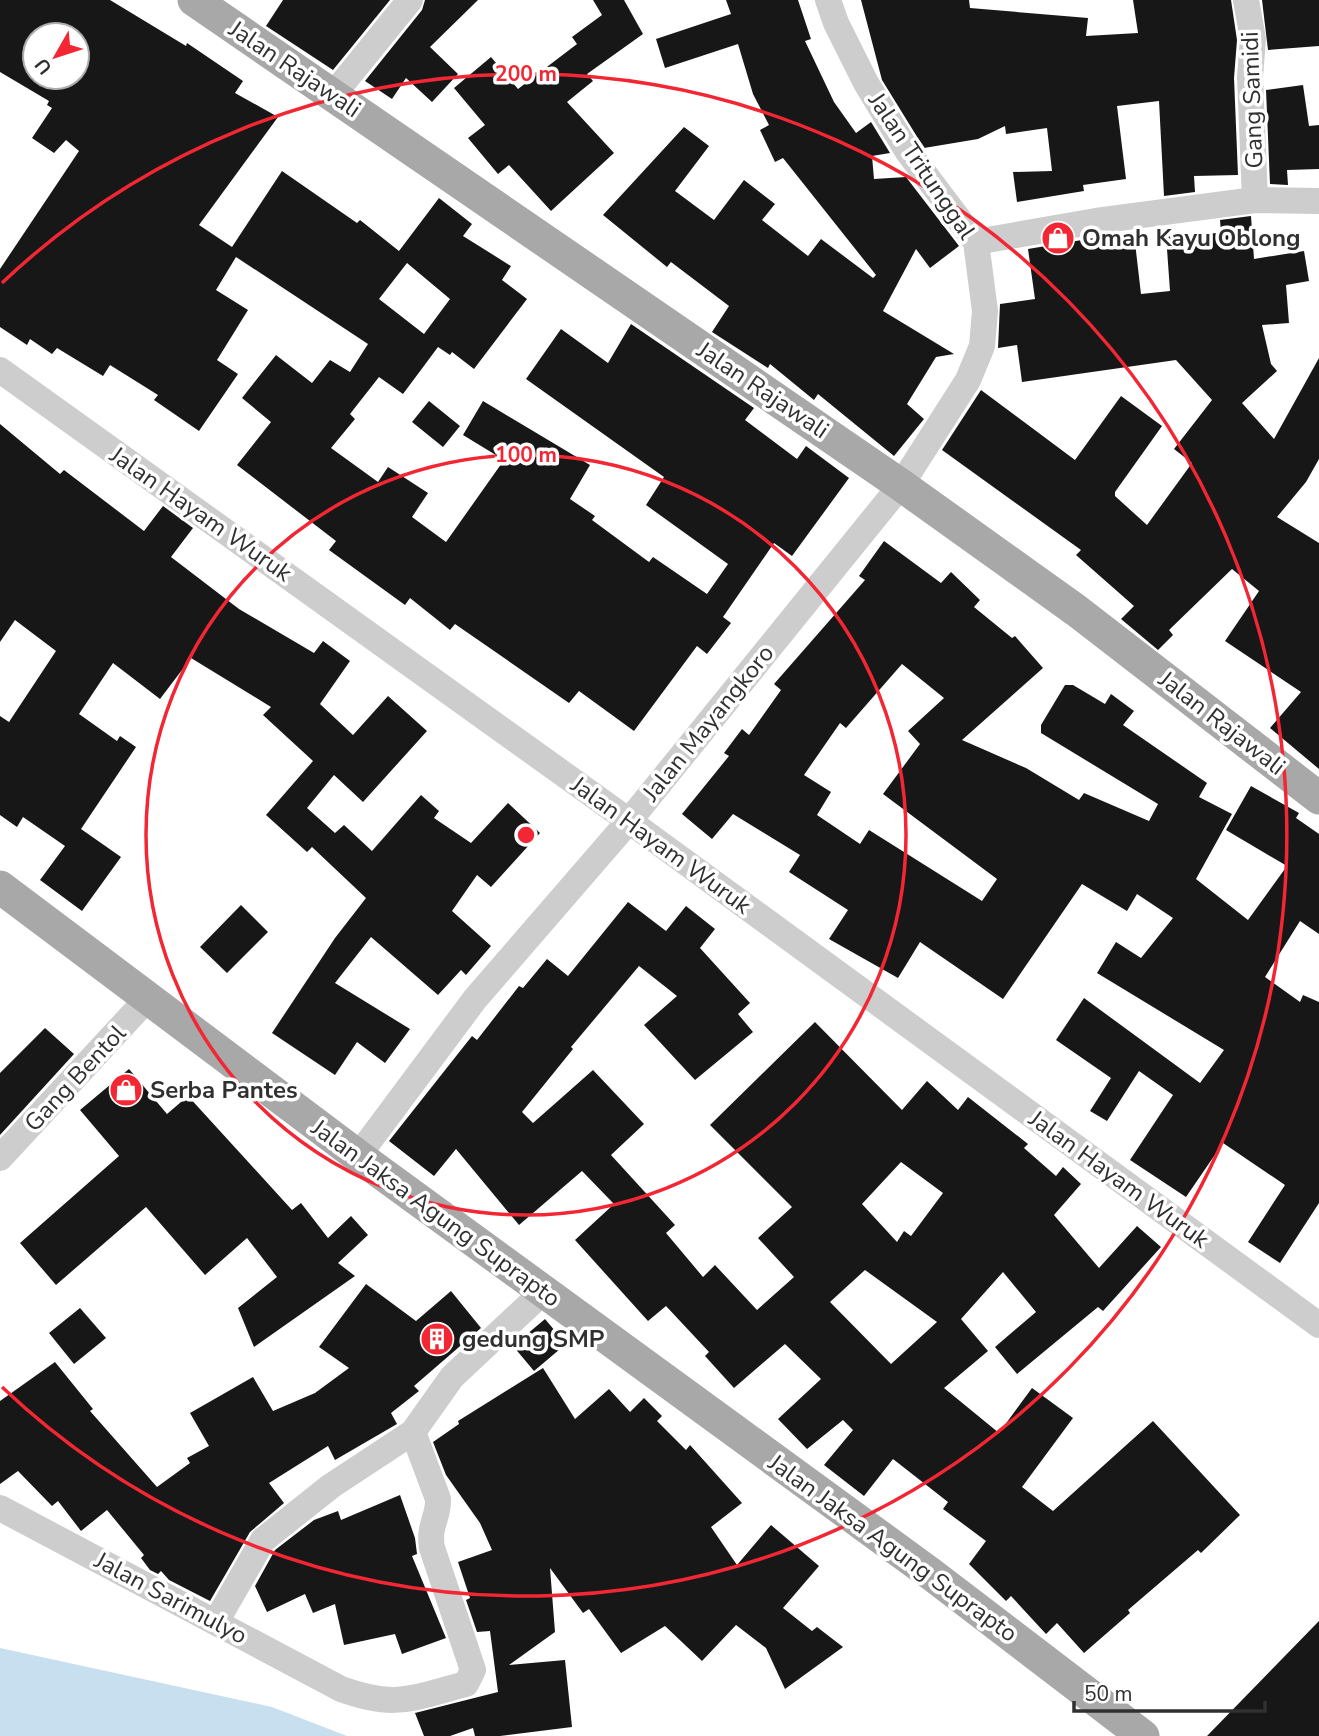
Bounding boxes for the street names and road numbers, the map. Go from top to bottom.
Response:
street label: Jalan Rajawali [222,13,367,125]
street label: Gang Samidi [1234,31,1270,169]
street label: Jalan Tritunggal [861,86,983,246]
street label: Jalan Rajawali [690,334,835,446]
street label: Jalan Hayam Wuruk [103,439,299,589]
street label: Jalan Mayangkoro [634,638,781,809]
street label: Jalan Rajawali [1151,663,1292,783]
street label: Jalan Hayam Wuruk [564,768,758,922]
street label: Gang Bentol [17,1018,133,1138]
street label: Jalan Hayam Wuruk [1022,1102,1216,1256]
street label: Jalan Jaksa Agung Suprapto [304,1111,567,1314]
street label: Jalan Jaksa Agung Suprapto [761,1446,1024,1649]
street label: Jalan Sarimulyo [88,1544,253,1652]

